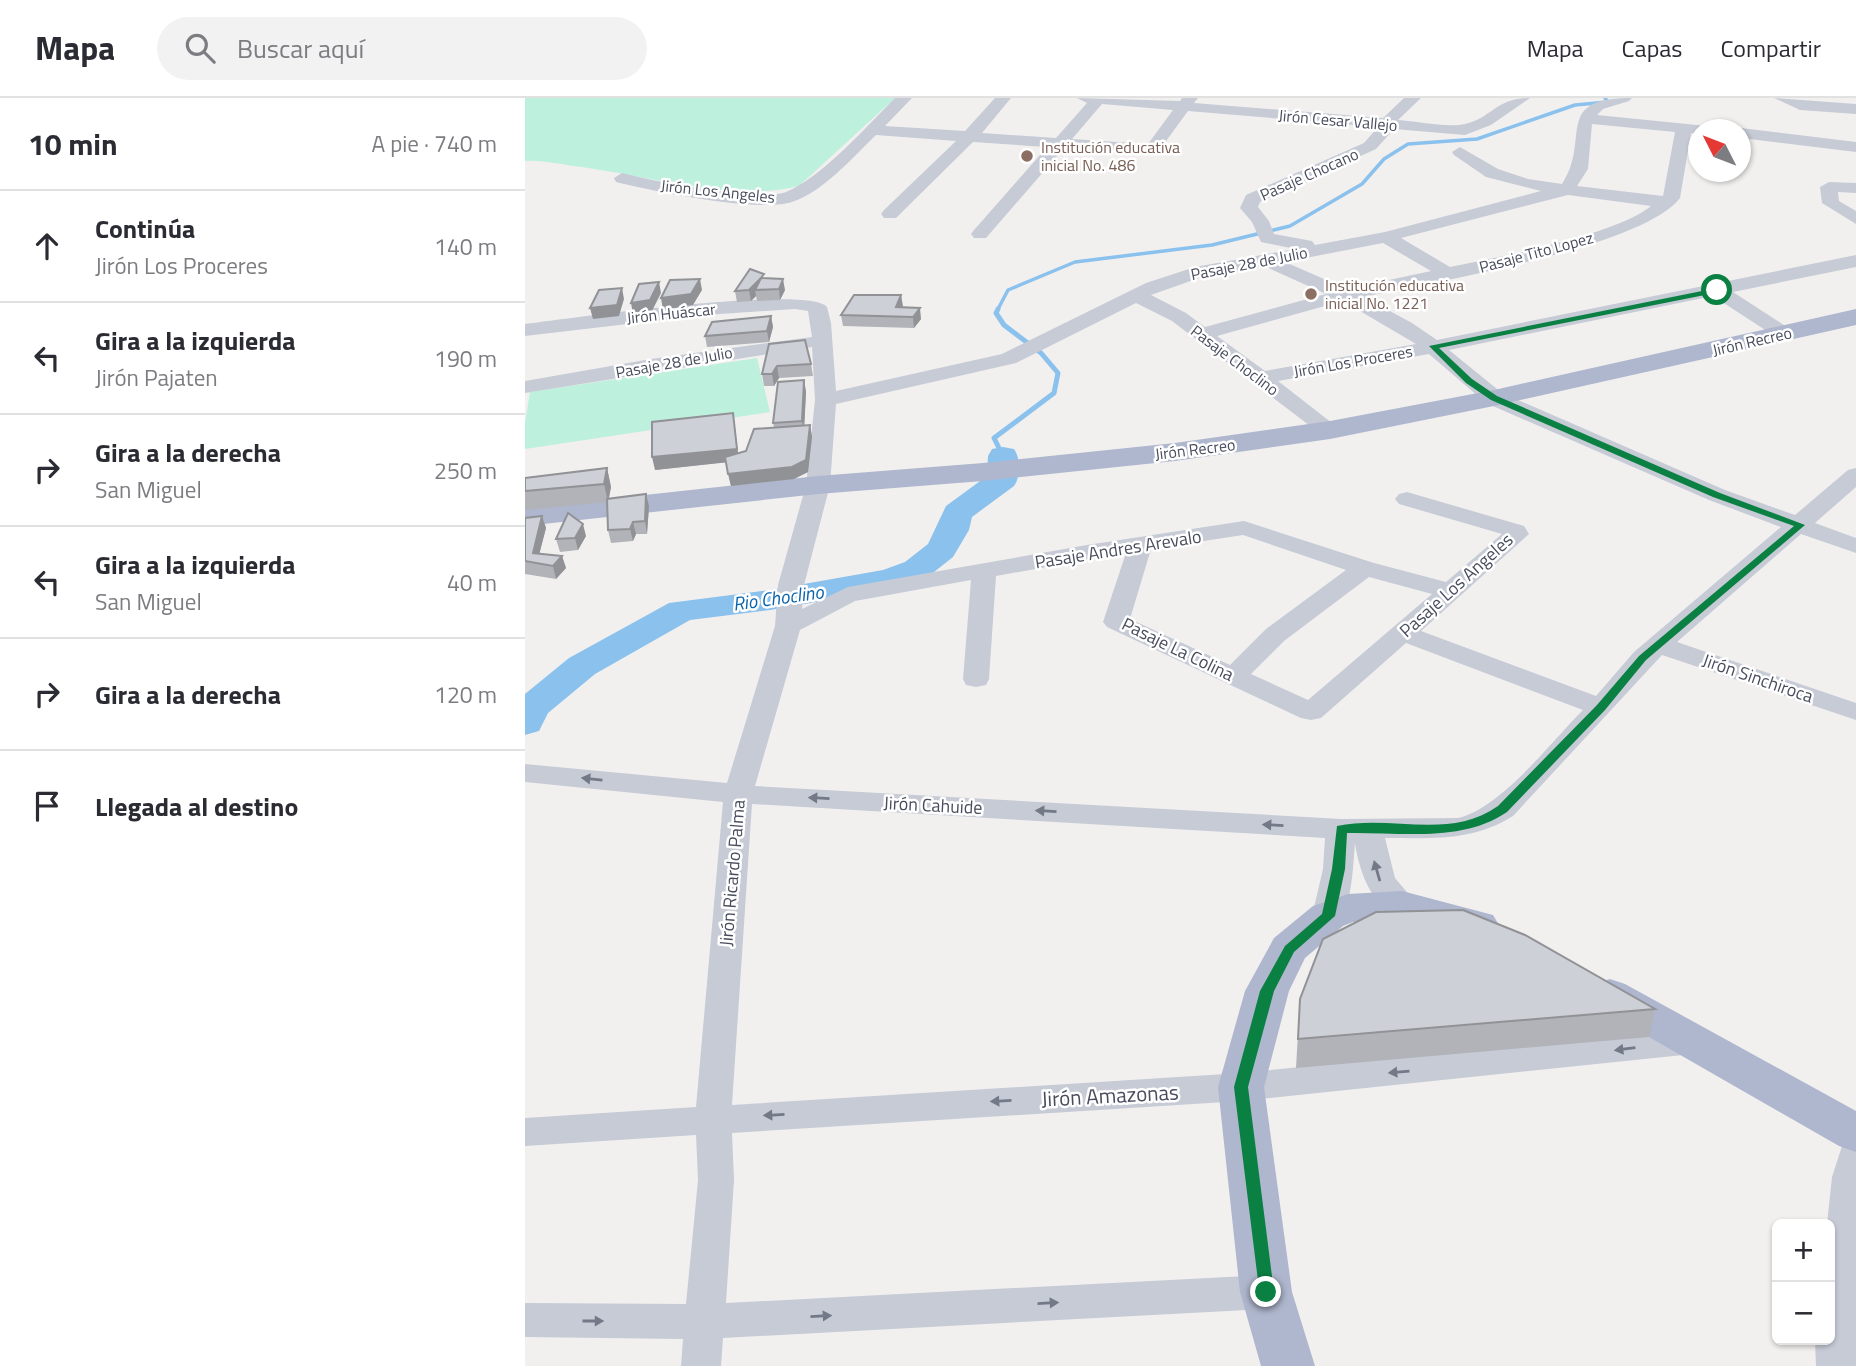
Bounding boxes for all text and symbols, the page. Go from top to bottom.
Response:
search box [157,17,647,80]
text: Mapa [35,23,115,73]
icon: search [181,29,219,67]
text: Buscar aquí [237,29,364,68]
text: Mapa [1527,30,1584,66]
text: Capas [1622,30,1682,66]
text: Compartir [1720,30,1821,66]
street label: Jirón Cesar Vallejo [1277,103,1399,137]
north arrow [1688,119,1751,182]
text: 10 min [28,121,118,167]
text: A pie · 740 m [371,126,497,161]
place label: Institución educativa inicial No. 486 [1041,135,1180,177]
street label: Pasaje Chocano [1256,142,1362,206]
marker: Institución educativa inicial No. 486 [1019,148,1035,164]
street label: Jirón Los Angeles [660,173,776,209]
text: Continúa [95,209,195,248]
street label: Pasaje Tito Lopez [1476,225,1596,279]
icon: ahead [28,227,66,265]
text: 140 m [434,229,497,264]
street label: Pasaje 28 de Julio [1189,240,1309,286]
text: Jirón Los Proceres [95,248,268,283]
place label: Institución educativa inicial No. 1221 [1325,273,1464,315]
route start [1701,274,1732,305]
marker: Institución educativa inicial No. 1221 [1303,286,1319,302]
street label: Jirón Huáscar [625,296,717,330]
street label: Pasaje Choclino [1186,319,1284,401]
street label: Jirón Recreo [1710,320,1794,362]
text: Gira a la izquierda [95,321,296,360]
icon: left [28,339,66,377]
street label: Jirón Los Proceres [1292,339,1414,383]
street label: Pasaje 28 de Julio [614,340,734,384]
text: 190 m [434,341,497,376]
text: Jirón Pajaten [95,360,218,395]
street label: Jirón Recreo [1153,432,1237,466]
text: Gira a la derecha [95,433,281,472]
icon: right [28,451,66,489]
text: 250 m [434,453,497,488]
text: San Miguel [95,472,202,507]
street label: Pasaje Andres Arevalo [1033,523,1203,575]
street label: Pasaje Los Angeles [1393,527,1519,643]
text: Gira a la izquierda [95,545,296,584]
icon: left [28,563,66,601]
text: 40 m [447,565,497,600]
water label: Rio Choclino [731,576,826,618]
text: San Miguel [95,584,202,619]
street label: Pasaje La Colina [1117,610,1239,688]
street label: Jirón Sinchiroca [1699,646,1817,710]
icon: right [28,675,66,713]
text: Gira a la derecha [95,675,281,714]
text: 120 m [434,677,497,712]
one-way arrow [581,774,603,785]
icon: arrive [28,787,66,825]
text: Llegada al destino [95,787,298,826]
street label: Jirón Cahuide [883,789,983,821]
one-way arrow [807,793,829,804]
street label: Jirón Ricardo Palma [712,799,752,947]
one-way arrow [1034,806,1056,817]
one-way arrow [1262,819,1284,830]
one-way arrow [1371,861,1381,882]
one-way arrow [1614,1044,1636,1055]
one-way arrow [1388,1067,1410,1078]
street label: Jirón Amazonas [1041,1075,1179,1115]
one-way arrow [990,1096,1012,1107]
one-way arrow [763,1110,785,1121]
map controls [1772,1219,1835,1345]
button: + [1772,1219,1835,1282]
route end [1250,1276,1281,1307]
button: − [1772,1282,1835,1345]
one-way arrow [1037,1298,1059,1309]
one-way arrow [810,1310,832,1321]
one-way arrow [582,1315,604,1327]

